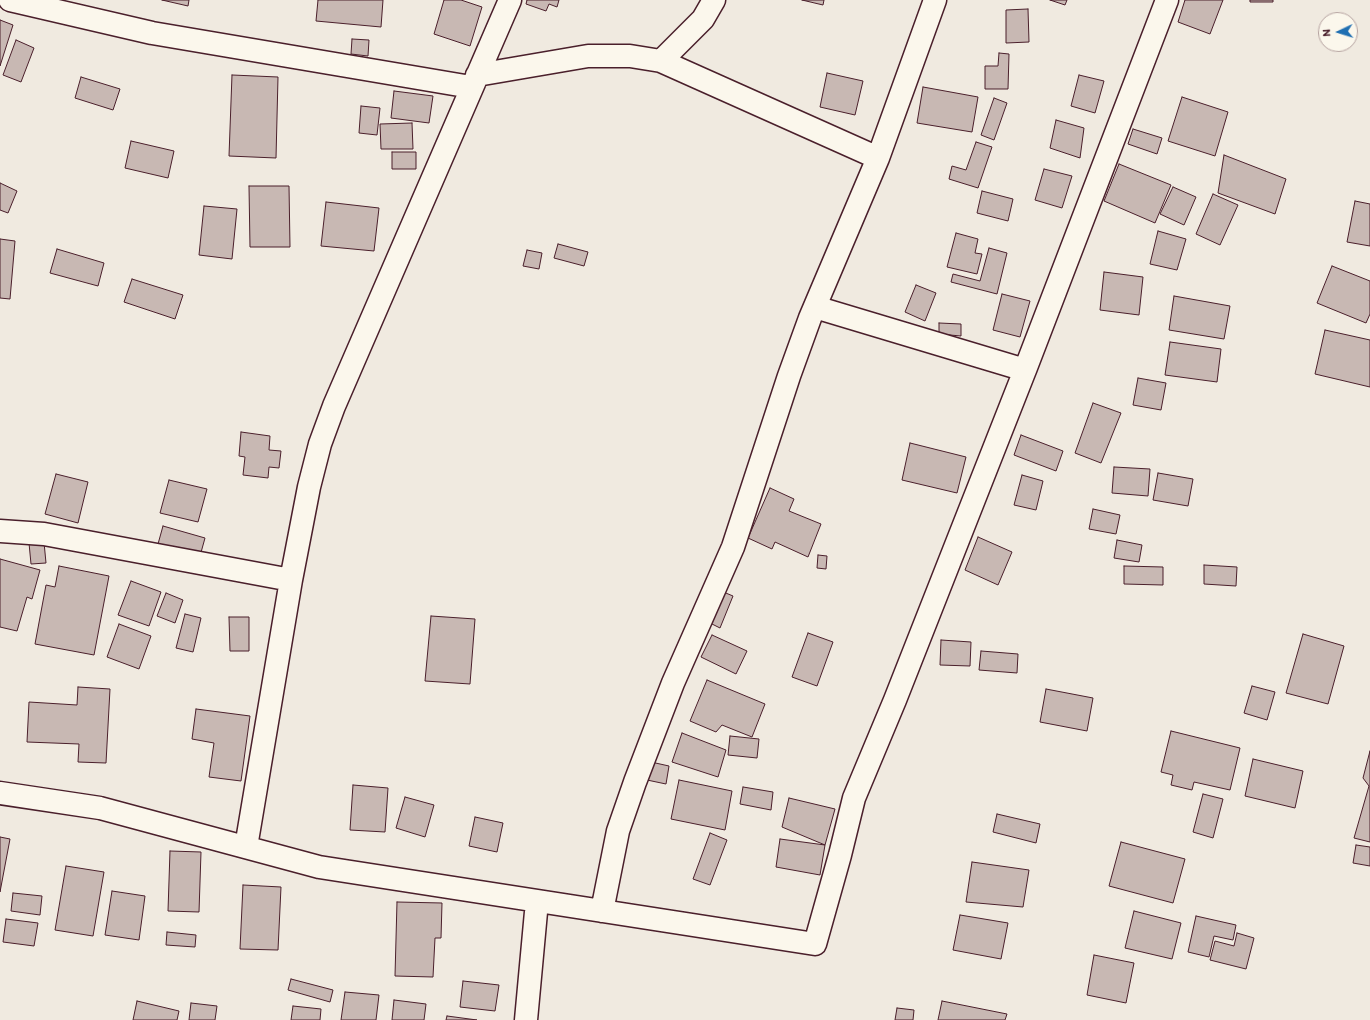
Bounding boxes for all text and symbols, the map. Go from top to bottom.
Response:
north arrow [1318,12,1358,52]
text: N [1320,29,1333,37]

